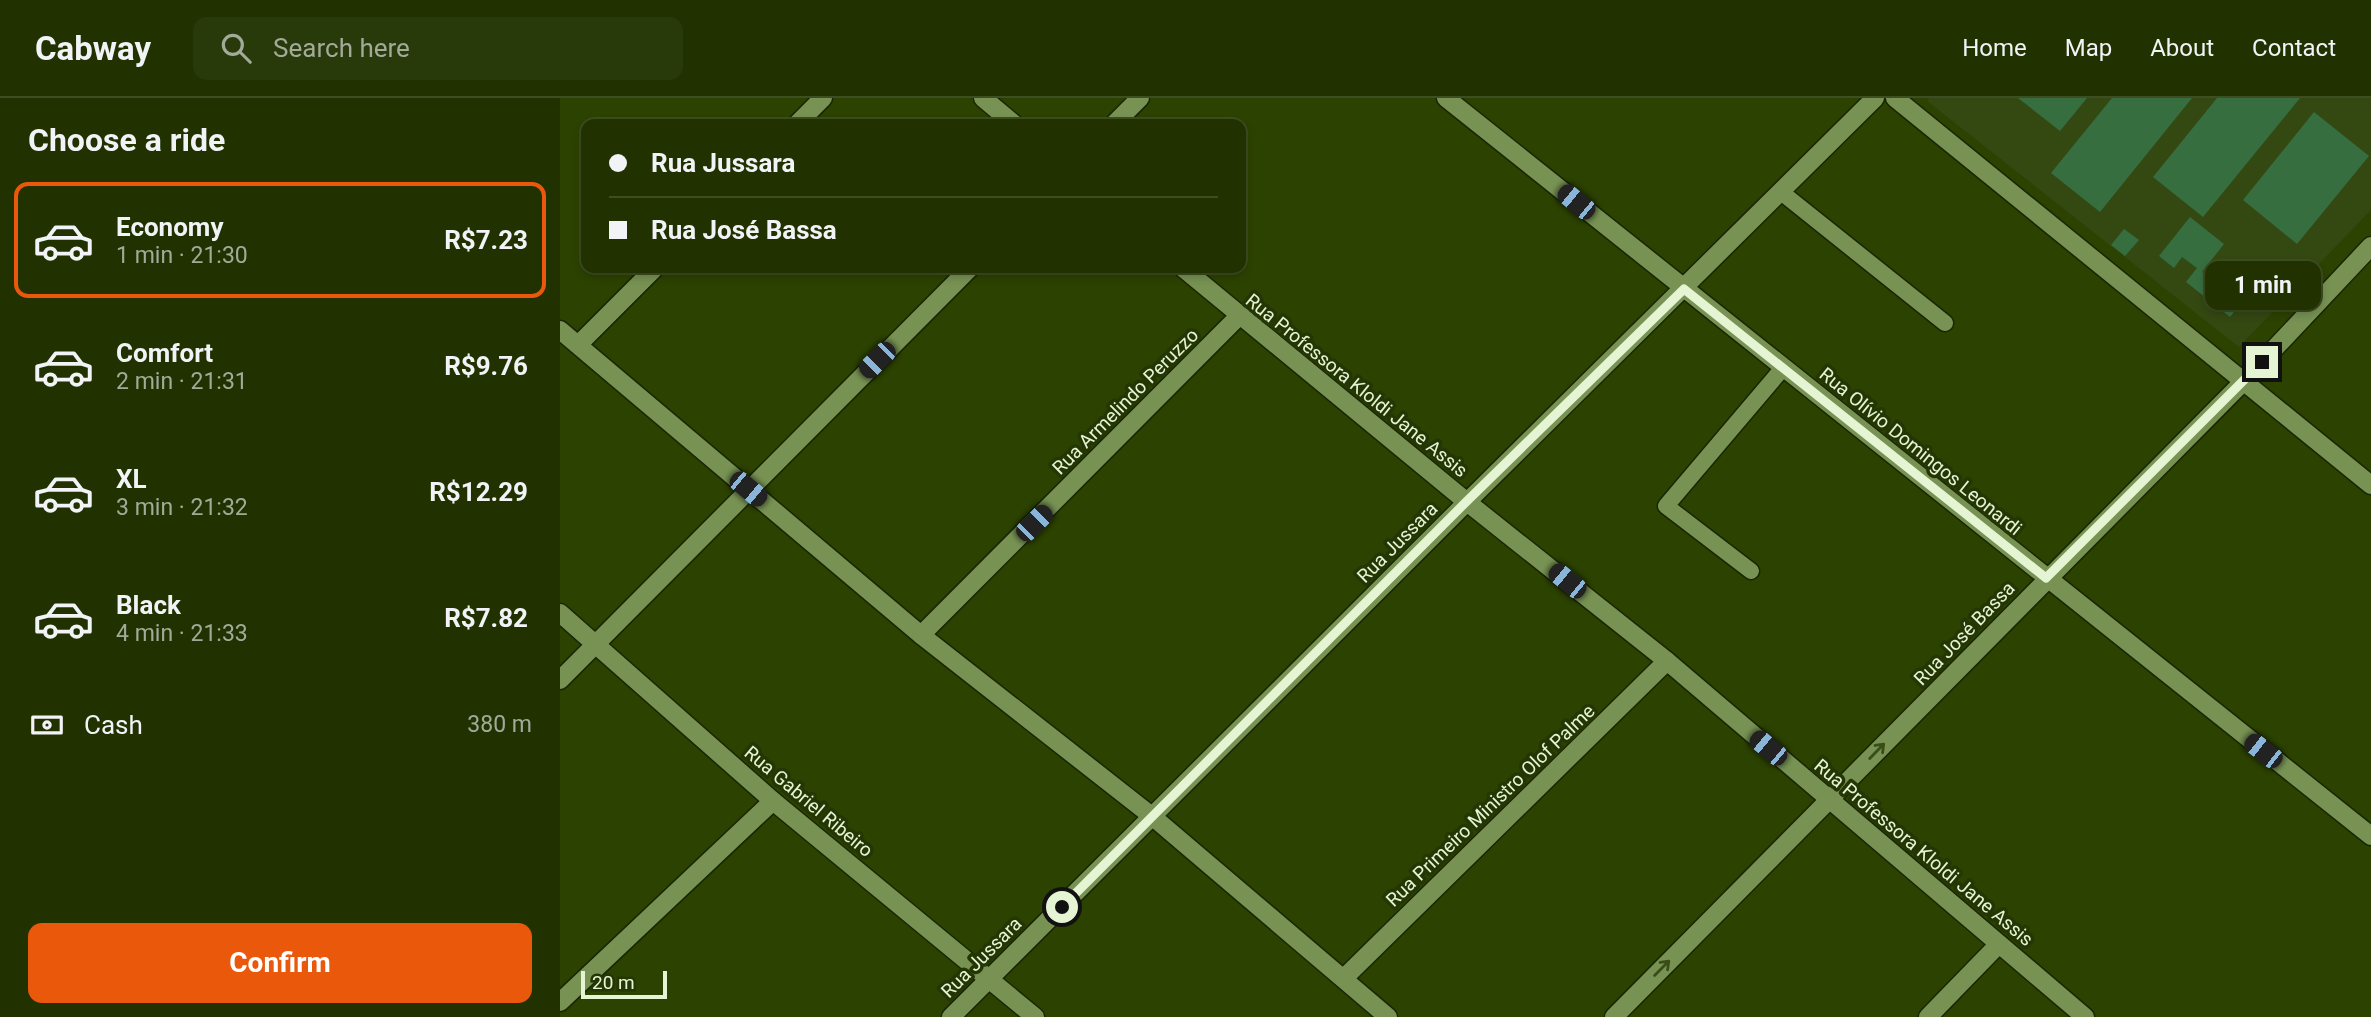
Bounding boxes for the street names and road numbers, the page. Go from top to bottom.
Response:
street label: Rua Professora Kloldi Jane Assis [1241,289,1472,482]
street label: Rua Armelindo Peruzzo [1047,323,1203,479]
street label: Rua Olívio Domingos Leonardi [1815,363,2026,540]
street label: Rua Jussara [1352,497,1442,587]
street label: Rua José Bassa [1909,577,2020,690]
street label: Rua Primeiro Ministro Olof Palme [1381,699,1599,911]
street label: Rua Gabriel Ribeiro [740,741,878,862]
street label: Rua Professora Kloldi Jane Assis [1809,754,2038,951]
street label: Rua Jussara [936,912,1026,1002]

